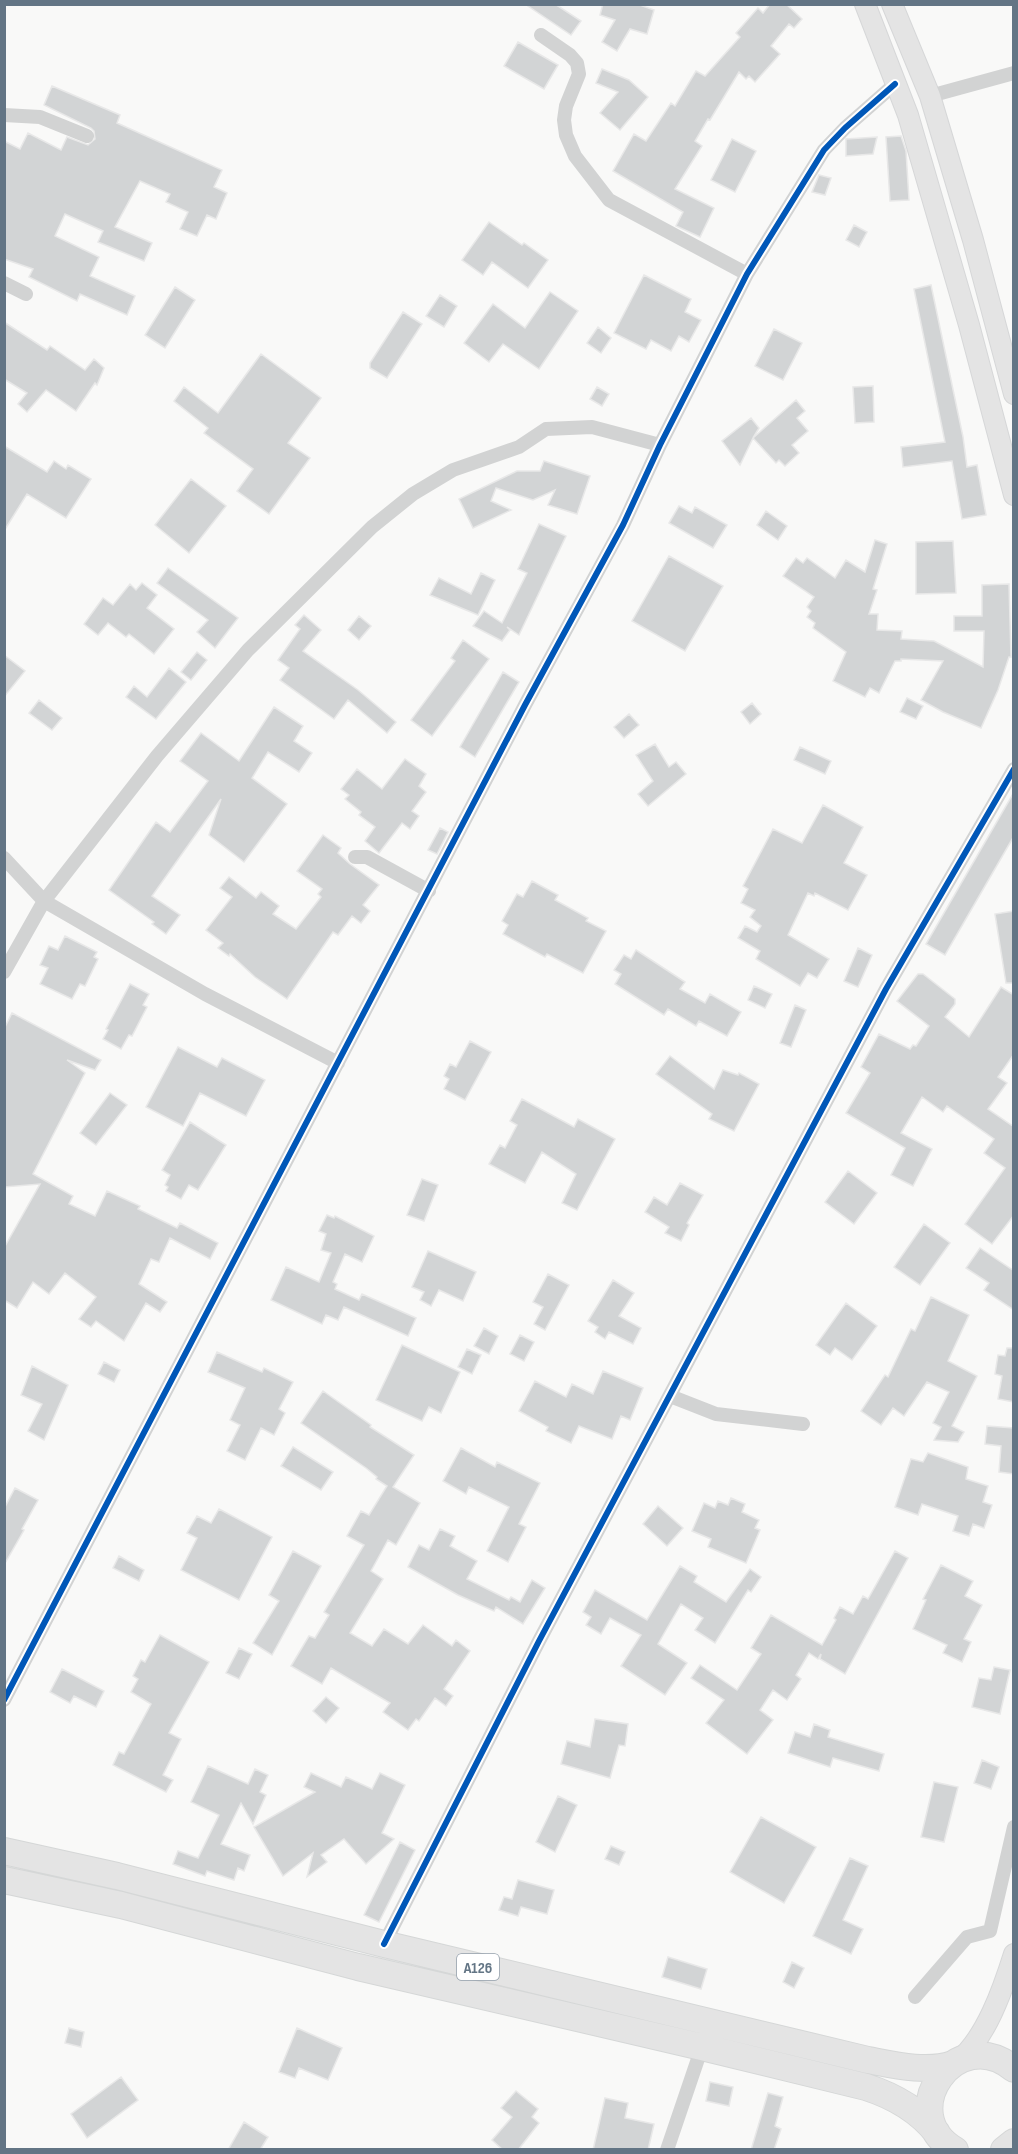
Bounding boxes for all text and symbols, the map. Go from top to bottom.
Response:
road number: A126 [457,1954,499,1980]

